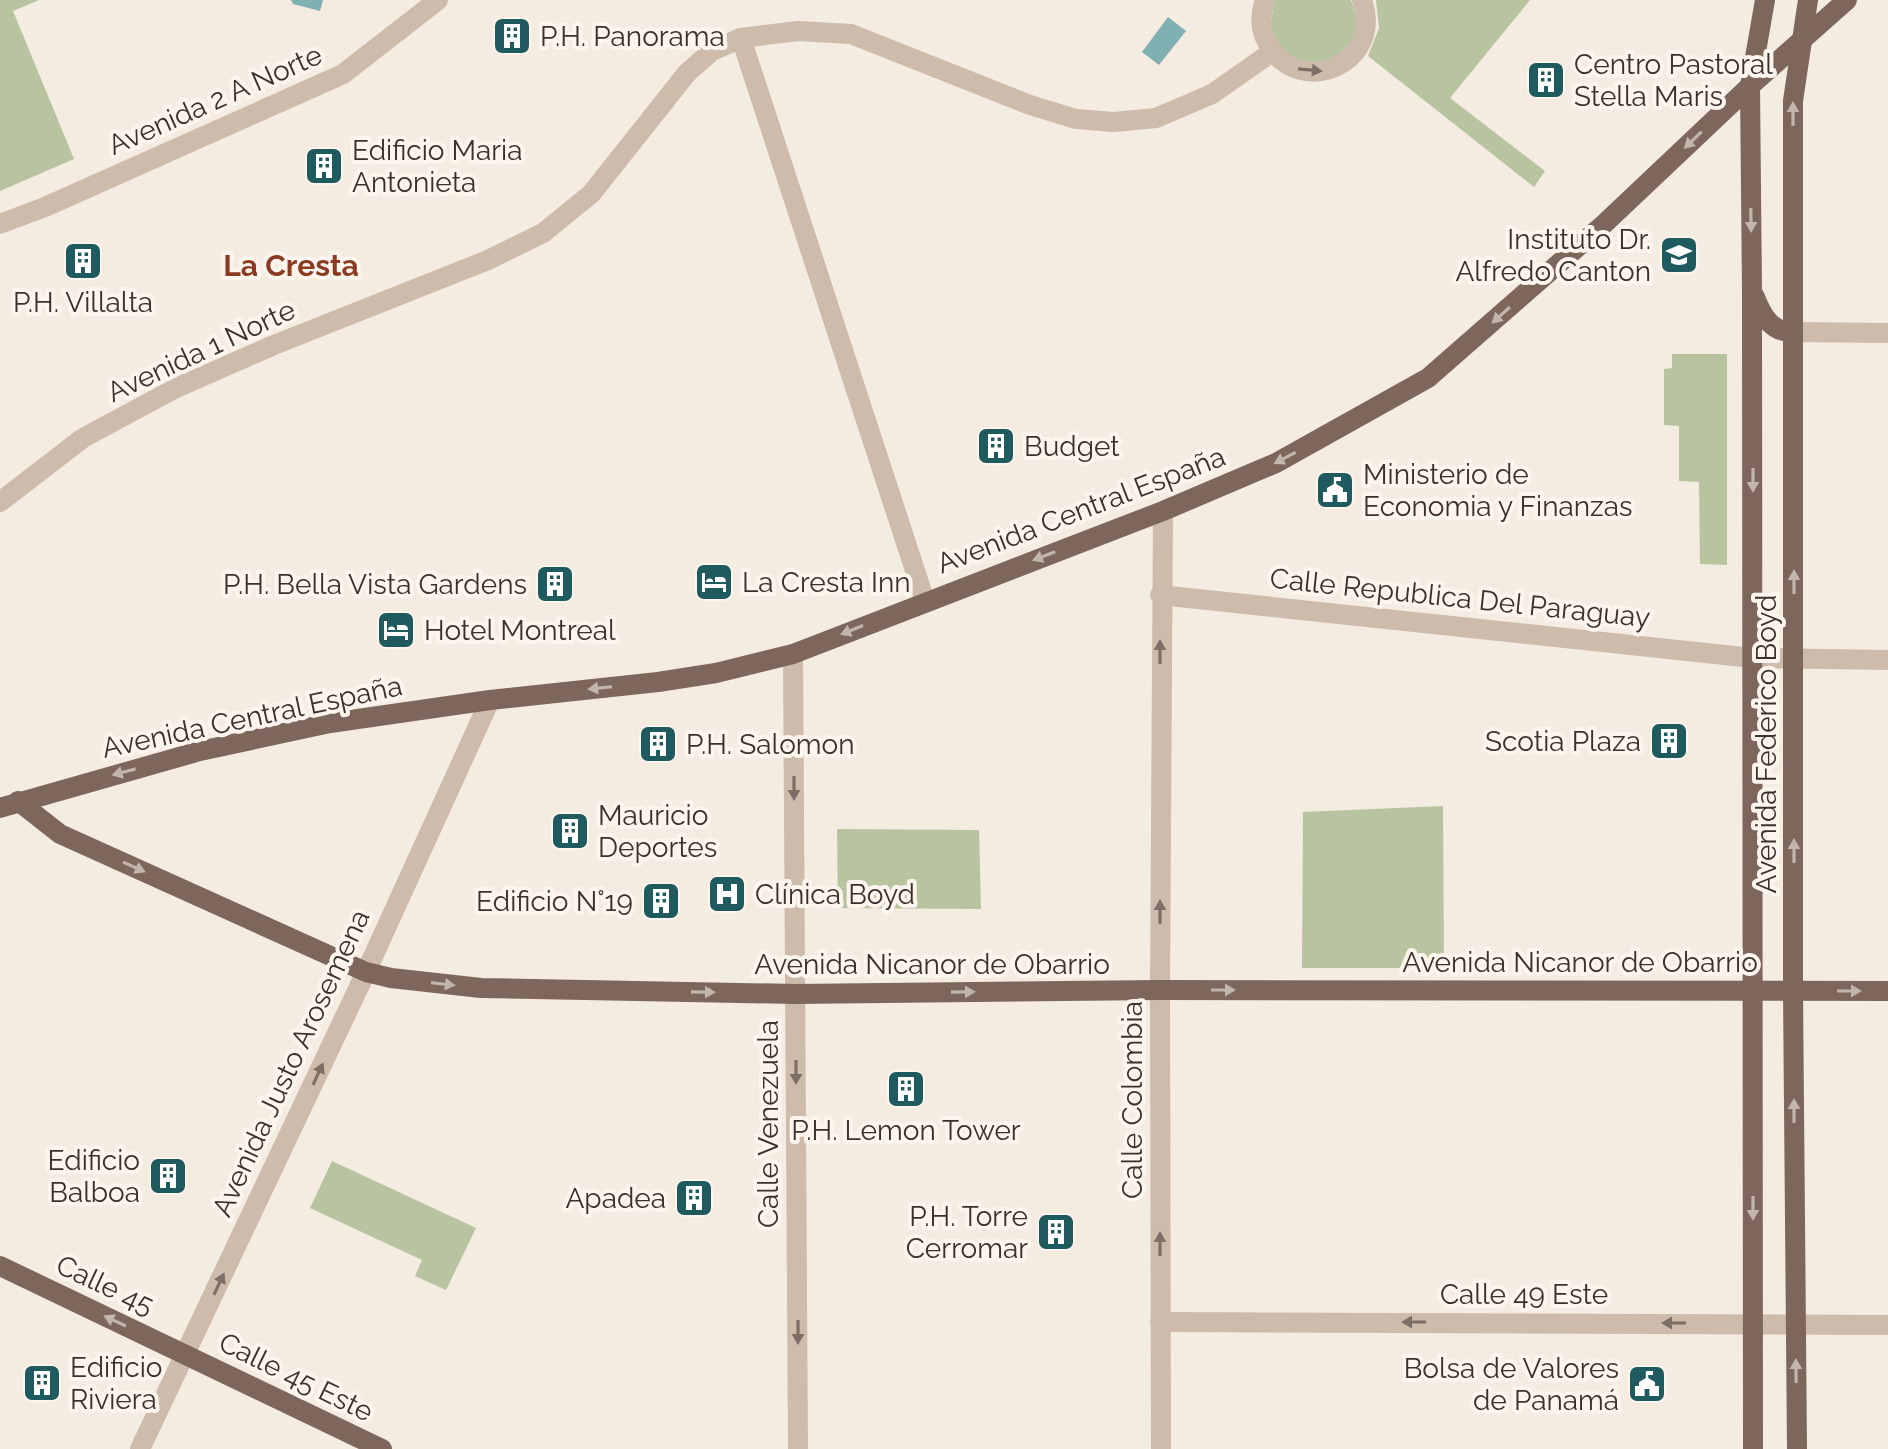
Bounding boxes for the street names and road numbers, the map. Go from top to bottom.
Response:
street label: Avenida 2 A Norte [103,38,327,162]
street label: Avenida 1 Norte [102,293,300,409]
street label: Avenida Central España [932,440,1230,580]
street label: Calle Republica Del Paraguay [1268,562,1652,634]
street label: Avenida Federico Boyd [1750,595,1783,893]
street label: Avenida Central España [99,669,405,765]
street label: Avenida Justo Arosemena [205,904,377,1222]
street label: Avenida Nicanor de Obarrio [1402,946,1758,979]
street label: Avenida Nicanor de Obarrio [754,948,1110,981]
street label: Calle Colombia [1116,1001,1149,1199]
street label: Calle Venezuela [752,1020,785,1228]
street label: Calle 45 [51,1248,159,1322]
street label: Calle 49 Este [1440,1278,1608,1311]
street label: Calle 45 Este [214,1326,378,1428]

